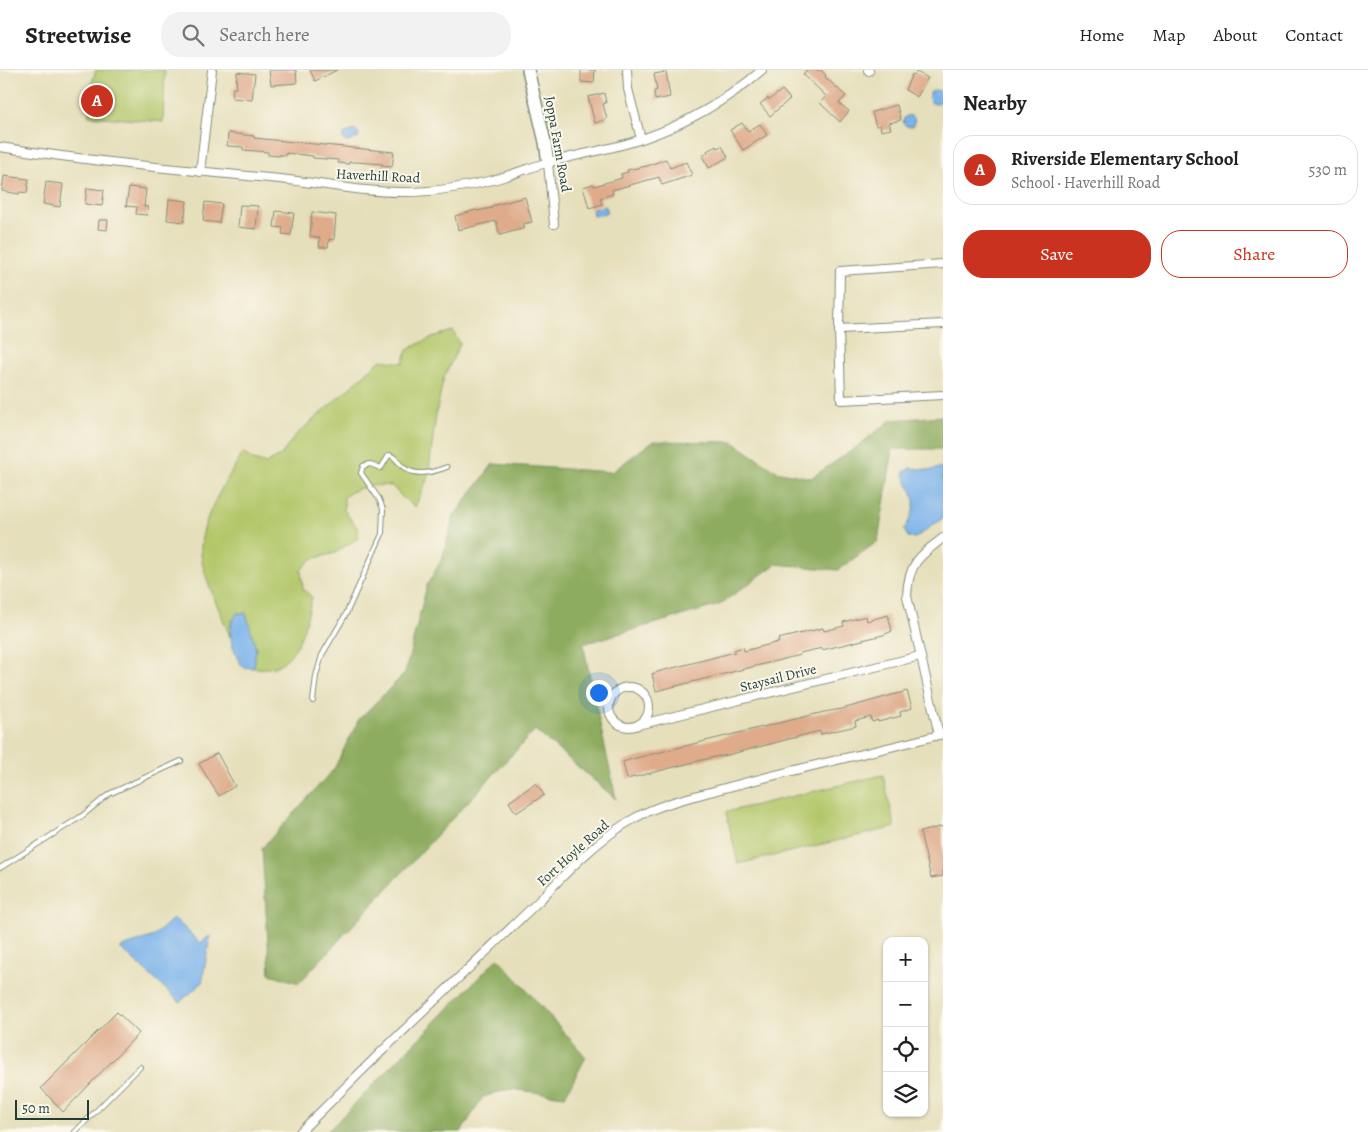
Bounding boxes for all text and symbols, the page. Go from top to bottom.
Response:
search box [161,12,511,57]
text: Streetwise [25,19,131,51]
icon: search [179,21,207,49]
text: Search here [219,22,310,48]
text: Home [1079,23,1124,47]
text: Map [1152,23,1185,47]
text: About [1213,23,1257,47]
text: Contact [1285,23,1343,47]
pin: A [81,82,113,120]
text: Nearby [963,89,1026,117]
street label: Joppa Farm Road [540,95,576,194]
text: Riverside Elementary School [1011,146,1239,172]
text: A [975,159,985,181]
text: 530 m [1308,159,1347,181]
street label: Haverhill Road [335,164,421,188]
text: School · Haverhill Road [1011,172,1160,194]
button: Save [963,230,1151,278]
button: Share [1161,230,1348,278]
street label: Staysail Drive [738,659,818,697]
your location [586,680,612,706]
street label: Fort Hoyle Road [533,815,614,891]
map controls [883,937,928,1117]
button: + [883,937,928,982]
button: − [883,982,928,1027]
button: locate [883,1027,928,1072]
button: layers [883,1072,928,1117]
scale bar [15,1097,89,1120]
text: 50 m [22,1099,50,1118]

